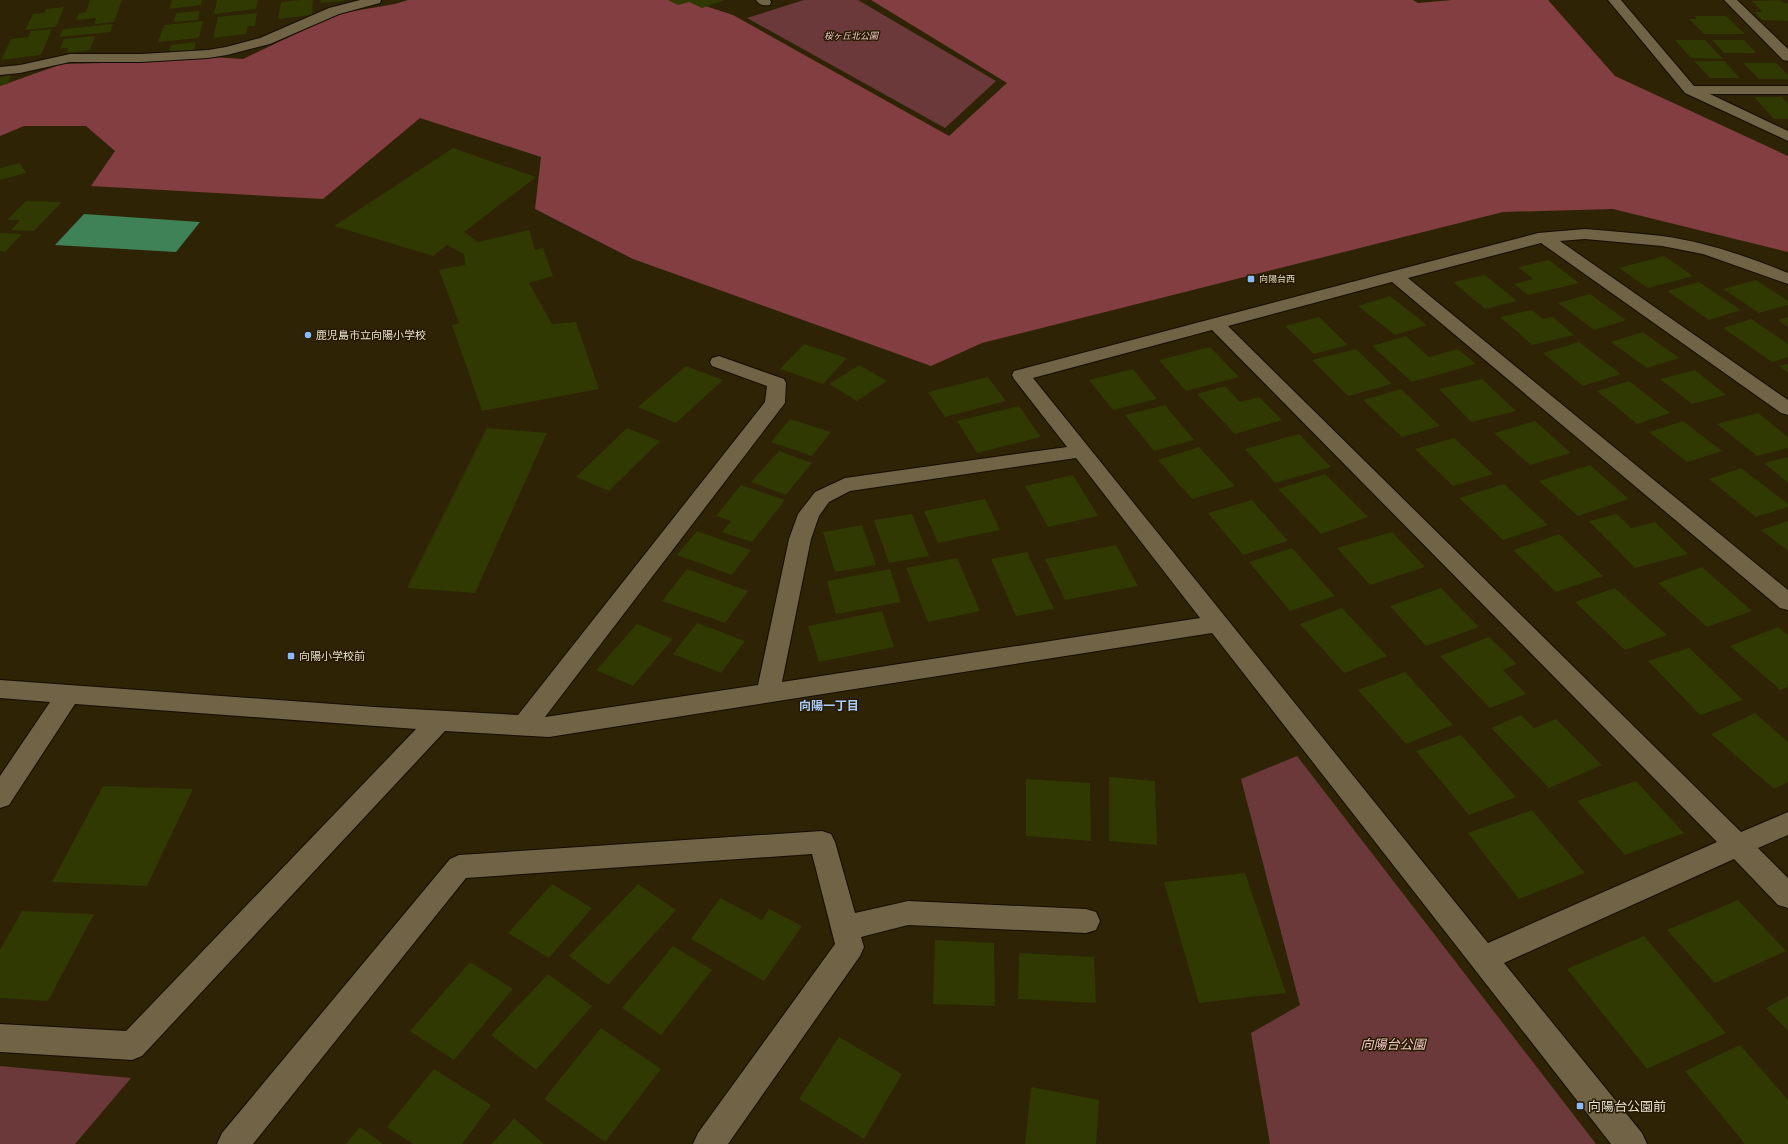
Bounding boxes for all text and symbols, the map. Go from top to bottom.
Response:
park label: 桜ヶ丘北公園 [824,30,880,41]
place label: 向陽台西 [1259,273,1295,284]
marker: 向陽台西 [1246,274,1256,284]
place label: 鹿児島市立向陽小学校 [316,328,426,342]
marker: 鹿児島市立向陽小学校 [303,330,313,340]
place label: 向陽小学校前 [299,649,365,663]
marker: 向陽小学校前 [286,651,296,661]
district label: 向陽一丁目 [799,698,859,713]
park label: 向陽台公園 [1360,1036,1427,1053]
place label: 向陽台公園前 [1588,1098,1666,1115]
marker: 向陽台公園前 [1575,1101,1585,1111]

